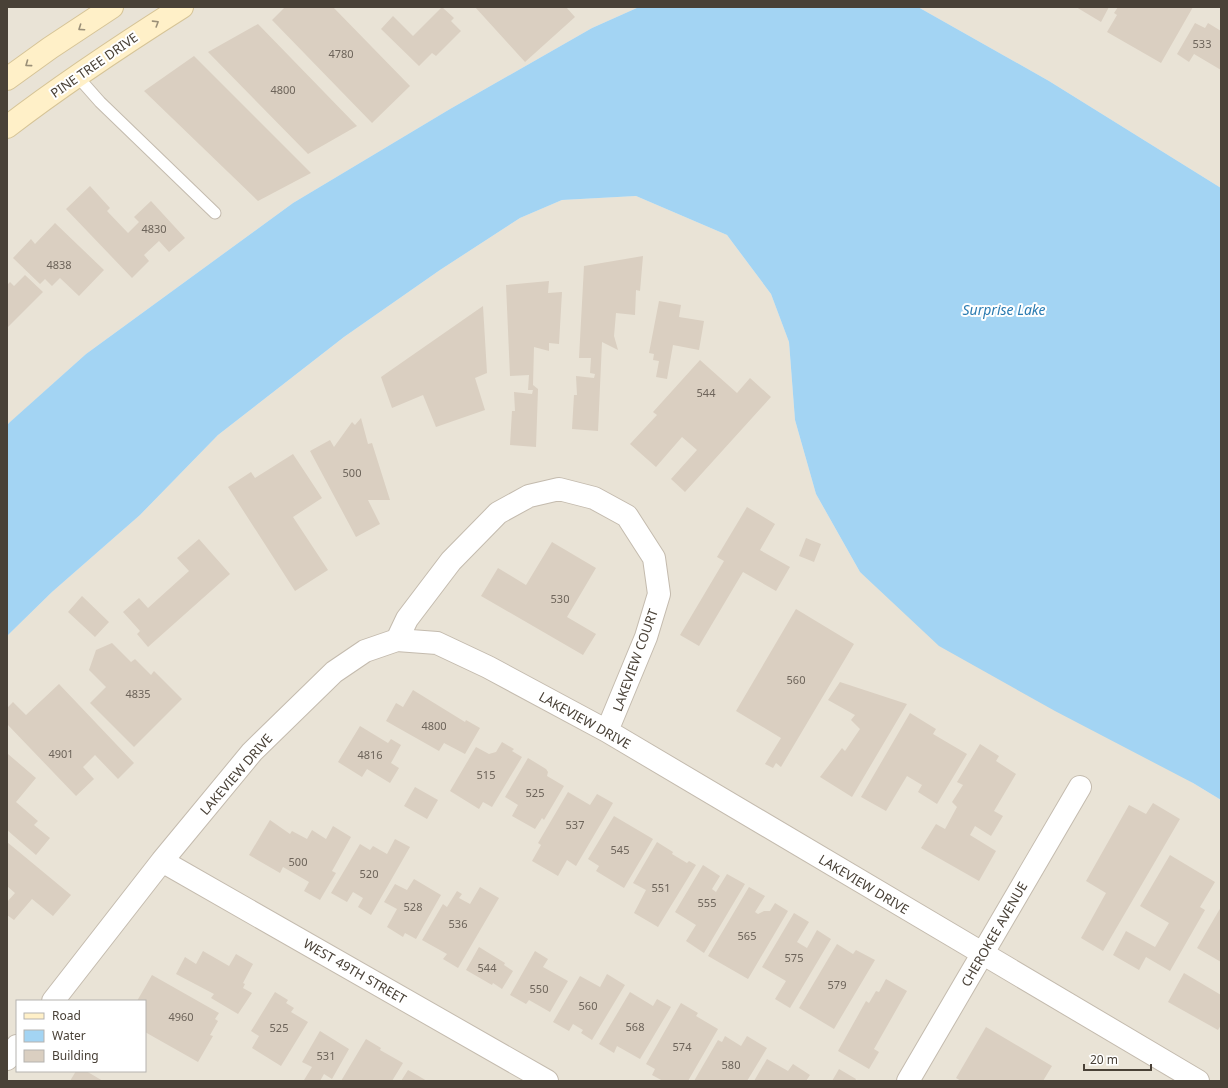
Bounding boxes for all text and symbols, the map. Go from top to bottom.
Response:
one-way arrow [152,21,159,28]
one-way arrow [78,23,85,30]
street label: PINE TREE DRIVE [47,28,141,102]
house number: 533 [1193,36,1211,51]
house number: 4780 [328,46,354,61]
one-way arrow [26,59,33,66]
house number: 4800 [270,82,296,97]
house number: 4830 [141,221,167,236]
house number: 4838 [46,257,72,272]
water label: Surprise Lake [963,300,1046,319]
house number: 544 [697,385,716,400]
house number: 500 [343,465,361,480]
house number: 530 [551,591,569,606]
street label: LAKEVIEW COURT [608,605,662,714]
house number: 560 [787,672,805,687]
house number: 4835 [125,686,151,701]
street label: LAKEVIEW DRIVE [536,687,634,753]
house number: 4800 [421,718,447,733]
street label: LAKEVIEW DRIVE [196,729,276,819]
house number: 4901 [48,746,74,761]
house number: 4816 [357,747,383,762]
house number: 515 [477,767,495,782]
house number: 525 [526,785,544,800]
house number: 537 [566,817,584,832]
house number: 545 [611,842,629,857]
street label: LAKEVIEW DRIVE [816,850,912,918]
house number: 500 [289,854,307,869]
house number: 520 [360,866,378,881]
street label: CHEROKEE AVENUE [957,878,1031,990]
house number: 551 [652,880,670,895]
house number: 555 [698,895,716,910]
house number: 528 [404,899,422,914]
house number: 536 [449,916,467,931]
house number: 565 [738,928,756,943]
street label: WEST 49TH STREET [300,934,411,1008]
house number: 575 [785,950,803,965]
house number: 544 [478,960,497,975]
house number: 579 [828,977,846,992]
house number: 550 [530,981,548,996]
house number: 560 [579,998,597,1013]
legend [16,1000,146,1072]
text: Road [52,1007,81,1024]
house number: 4960 [168,1009,194,1024]
house number: 568 [626,1019,644,1034]
house number: 525 [270,1020,288,1035]
text: Water [52,1027,86,1044]
house number: 574 [673,1039,692,1054]
scale bar [1084,1046,1151,1072]
text: Building [52,1047,99,1064]
house number: 531 [317,1048,335,1063]
text: 20 m [1090,1051,1118,1068]
house number: 580 [722,1057,740,1072]

